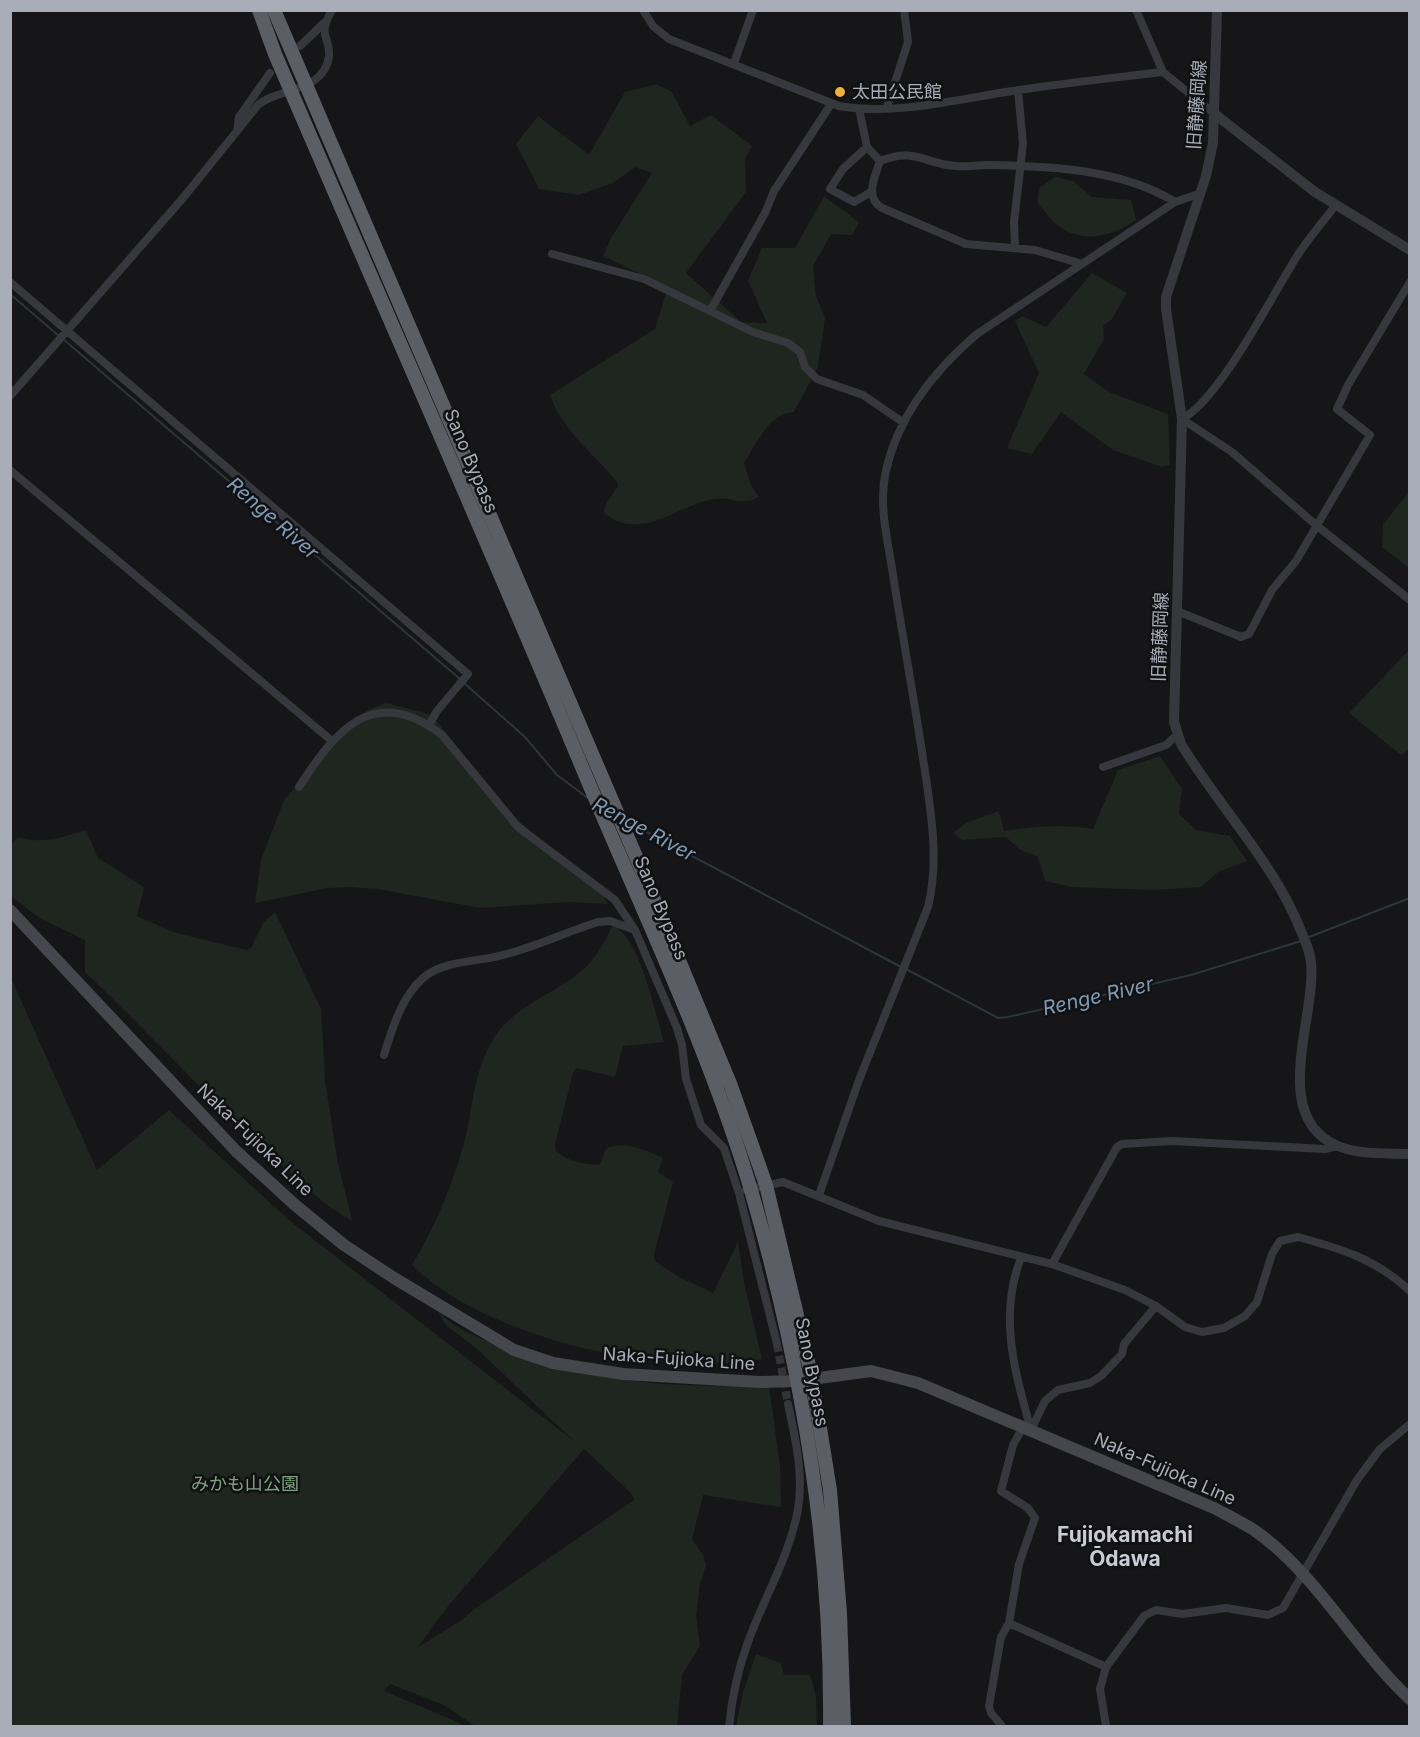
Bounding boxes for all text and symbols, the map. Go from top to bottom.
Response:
street label: 旧静藤岡線 [1183,59,1210,151]
place label: 太田公民館 [852,81,942,102]
marker: 太田公民館 [833,85,847,99]
street label: Sano Bypass [440,406,503,516]
water label: Renge River [223,472,324,564]
street label: 旧静藤岡線 [1147,592,1172,682]
water label: Renge River [589,792,700,866]
street label: Sano Bypass [630,853,693,963]
water label: Renge River [1040,972,1156,1020]
street label: Naka-Fujioka Line [193,1079,318,1200]
street label: Sano Bypass [792,1316,833,1428]
street label: Naka-Fujioka Line [602,1343,756,1374]
street label: Naka-Fujioka Line [1091,1428,1239,1509]
park label: みかも山公園 [191,1473,299,1494]
district label: Fujiokamachi Ōdawa [1057,1522,1193,1571]

